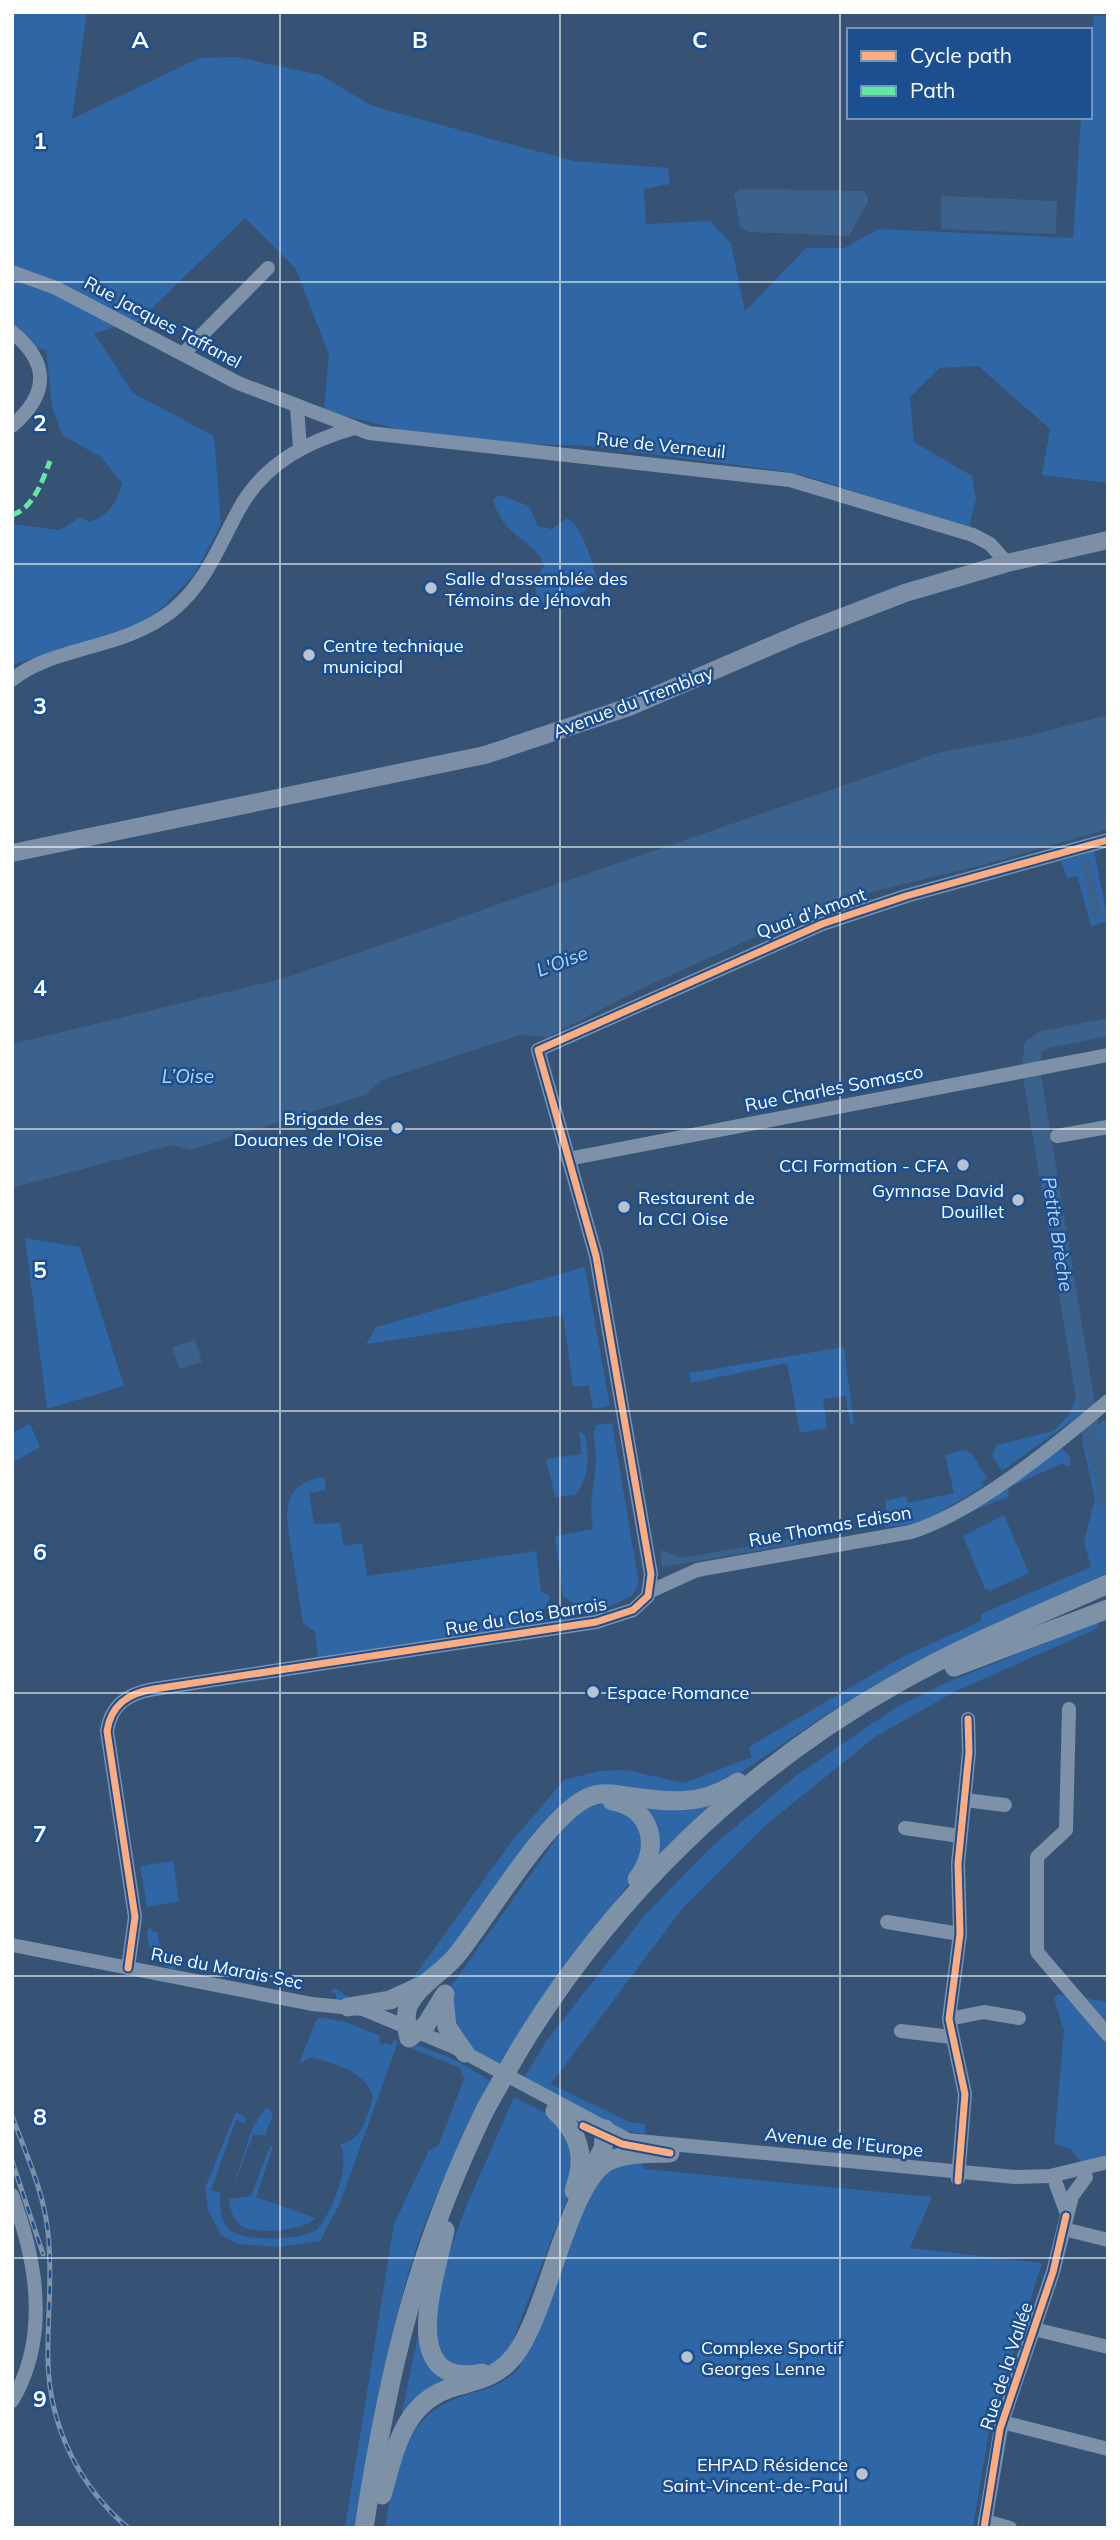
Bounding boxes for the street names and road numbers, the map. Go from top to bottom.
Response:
street label: Rue Jacques Taffanel [80,271,246,373]
street label: Rue de Verneuil [595,427,727,463]
street label: Avenue du Tremblay [549,661,717,743]
street label: Quai d'Amont [753,883,869,943]
street label: Rue Charles Somasco [743,1059,925,1117]
street label: Rue Thomas Edison [747,1500,913,1552]
street label: Rue du Clos Barrois [444,1592,608,1640]
street label: Rue du Marais Sec [149,1942,305,1994]
street label: Avenue de l'Europe [764,2122,924,2162]
street label: Rue de la Vallée [975,2299,1037,2433]

